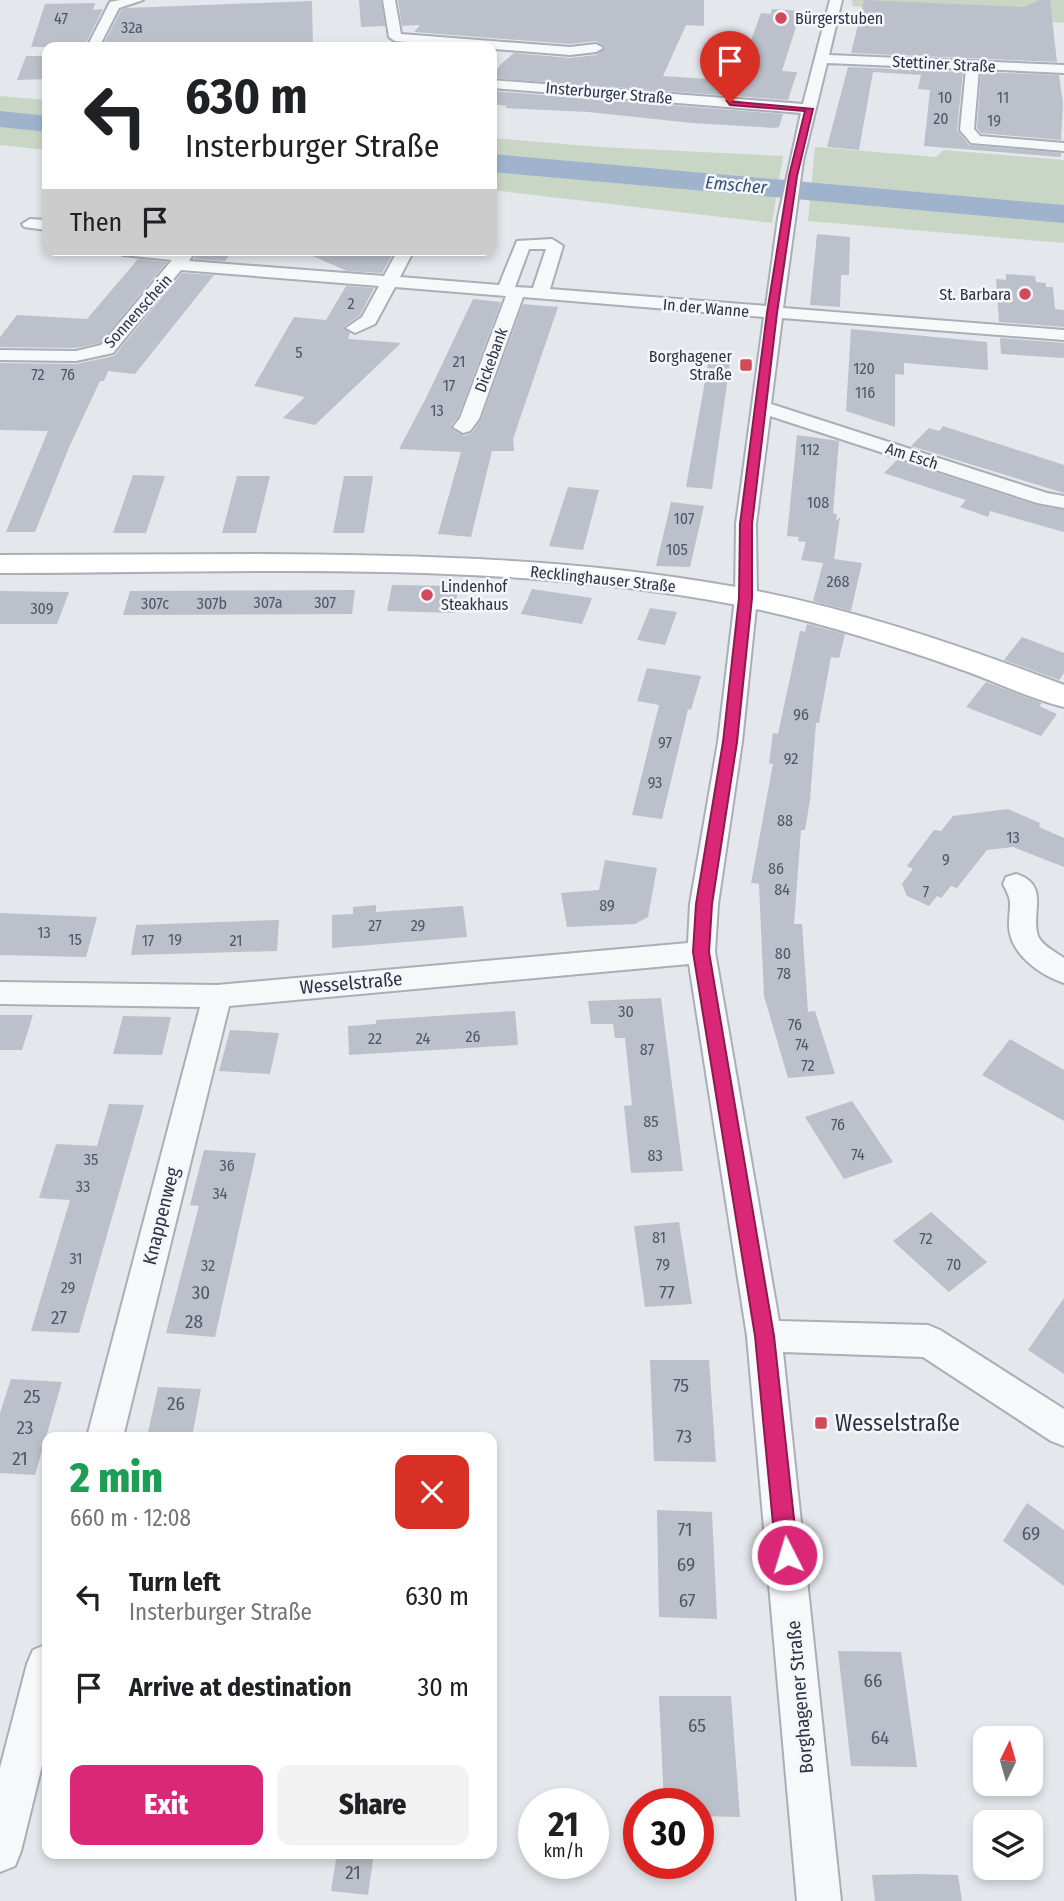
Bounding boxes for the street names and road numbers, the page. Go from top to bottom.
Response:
street label: Stettiner Straße [892,52,996,76]
street label: Insterburger Straße [545,78,673,108]
street label: Sonnenschein [100,270,176,352]
street label: In der Wanne [662,295,750,321]
street label: Dickebank [471,325,512,395]
street label: Am Esch [883,439,941,473]
street label: Recklinghauser Straße [529,562,677,596]
street label: Wesselstraße [299,967,403,999]
street label: Knappenweg [138,1165,184,1267]
street label: Borghagener Straße [782,1619,818,1775]

